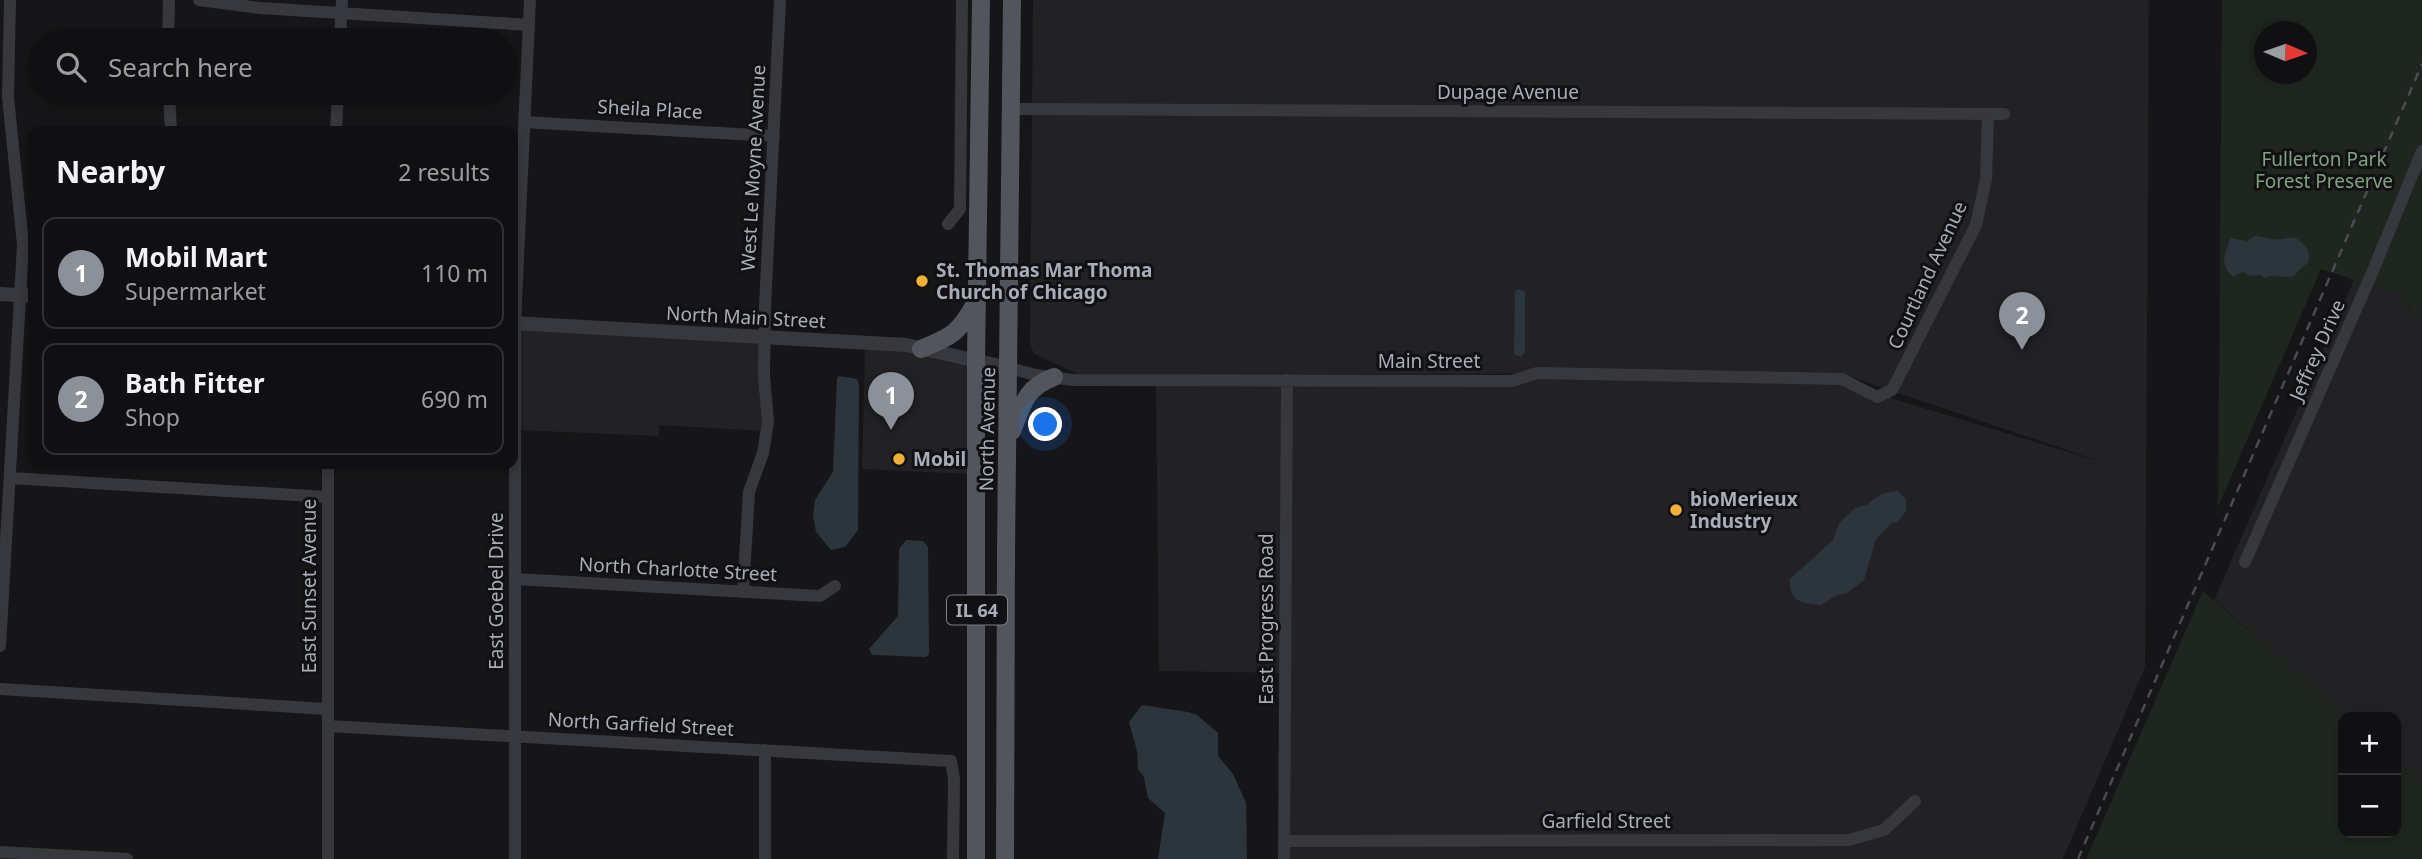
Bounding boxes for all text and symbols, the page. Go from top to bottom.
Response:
north arrow [2254,21,2317,84]
search box [28,28,518,105]
icon: search [52,48,90,86]
text: Search here [108,49,253,85]
street label: West Le Moyne Avenue [735,64,771,272]
street label: Dupage Avenue [1437,79,1579,105]
street label: Sheila Place [597,93,703,125]
park label: Fullerton Park Forest Preserve [2255,146,2393,194]
text: Nearby [56,151,165,192]
text: 2 results [398,156,490,188]
street label: Courtland Avenue [1881,197,1973,353]
text: Mobil Mart [125,239,267,275]
text: 1 [74,257,88,289]
text: 110 m [421,257,488,289]
place label: St. Thomas Mar Thoma Church of Chicago [936,257,1152,305]
marker: St. Thomas Mar Thoma Church of Chicago [914,273,930,289]
text: Supermarket [125,275,266,307]
pin: 2 [1999,292,2045,350]
street label: Jeffrey Drive [2282,295,2351,407]
street label: North Main Street [665,300,827,334]
street label: Main Street [1378,348,1480,374]
text: Bath Fitter [125,365,265,401]
street label: North Avenue [973,367,1001,491]
pin: 1 [868,372,914,430]
text: 2 [74,383,88,415]
text: 690 m [421,383,488,415]
text: Shop [125,401,180,433]
your location [1028,407,1062,441]
place label: Mobil [913,446,966,472]
marker: Mobil [891,451,907,467]
place label: bioMerieux Industry [1690,486,1798,534]
street label: East Sunset Avenue [296,499,322,673]
marker: bioMerieux Industry [1668,502,1684,518]
street label: East Goebel Drive [483,512,509,670]
street label: East Progress Road [1253,533,1279,705]
street label: North Charlotte Street [578,551,778,587]
road number: IL 64 [947,596,1007,624]
street label: North Garfield Street [547,706,735,742]
map controls [2338,712,2401,838]
button: + [2338,712,2401,775]
button: − [2338,775,2401,838]
street label: Garfield Street [1541,808,1671,834]

